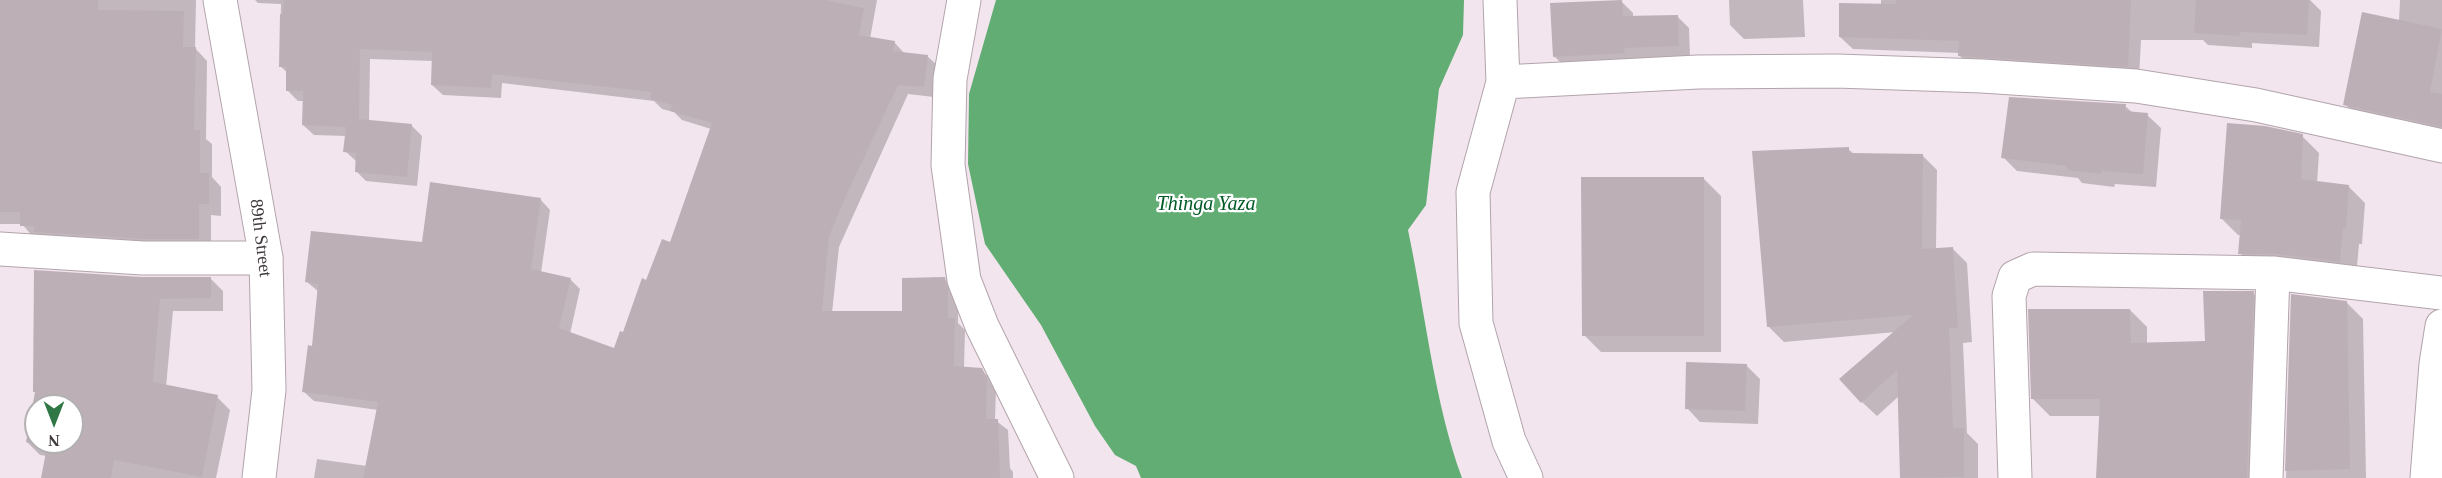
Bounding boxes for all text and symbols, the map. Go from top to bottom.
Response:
street label: 89th Street [244,190,276,286]
water label: Thinga Yaza [1150,193,1262,217]
north arrow [24,394,84,454]
text: N [48,432,60,449]

